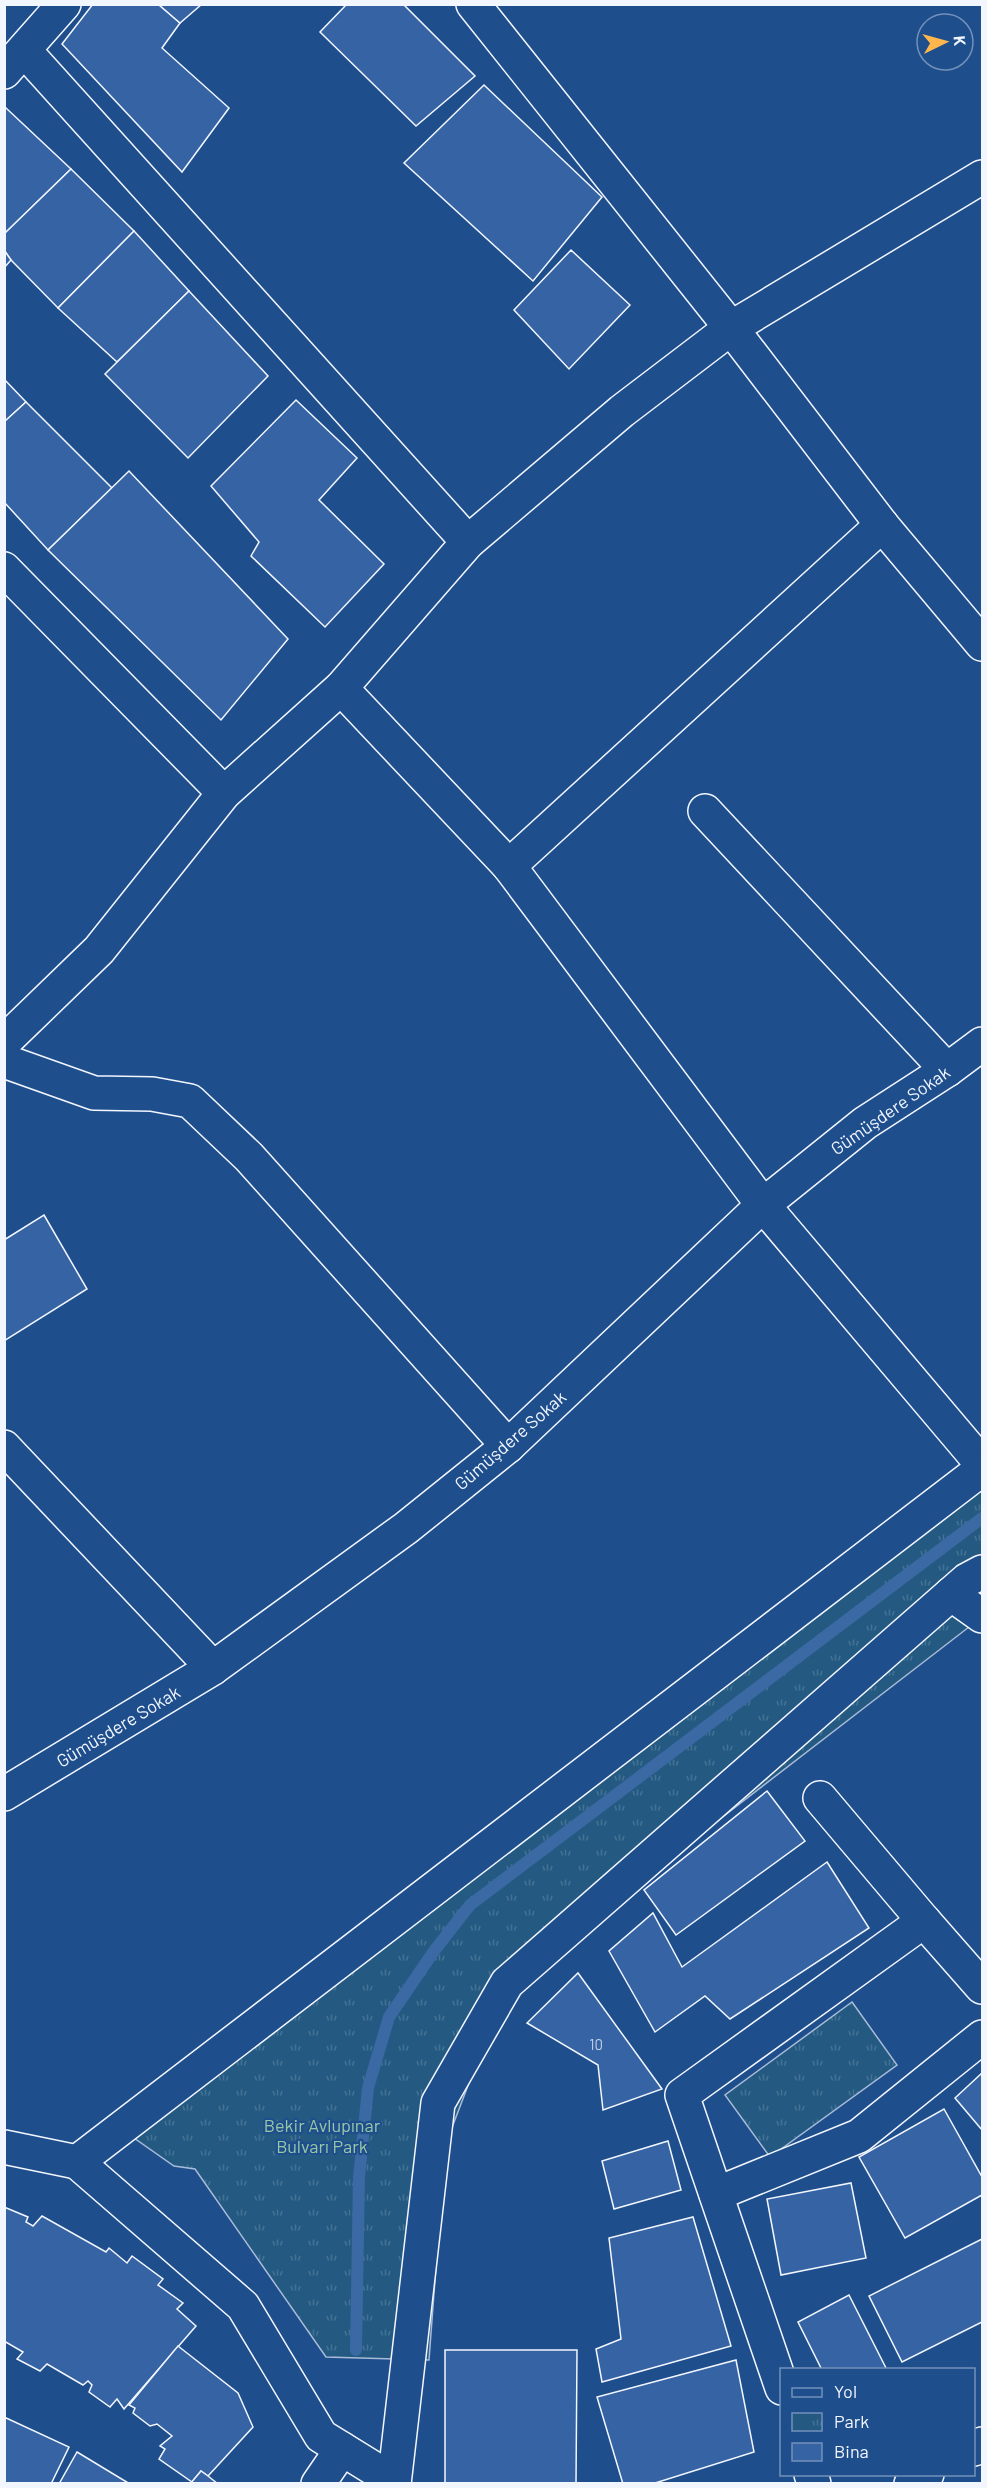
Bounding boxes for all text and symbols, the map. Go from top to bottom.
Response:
north arrow [915,12,975,72]
text: K [951,35,970,46]
street label: Gümüşdere Sokak [826,1061,954,1159]
street label: Gümüşdere Sokak [450,1386,570,1494]
street label: Gümüşdere Sokak [52,1680,184,1772]
house number: 10 [589,2035,603,2053]
park label: Bekir Avlupınar Bulvarı Park [264,2114,381,2157]
legend [780,2368,975,2476]
text: Yol [834,2380,857,2402]
text: Park [834,2410,869,2432]
text: Bina [834,2440,869,2462]

